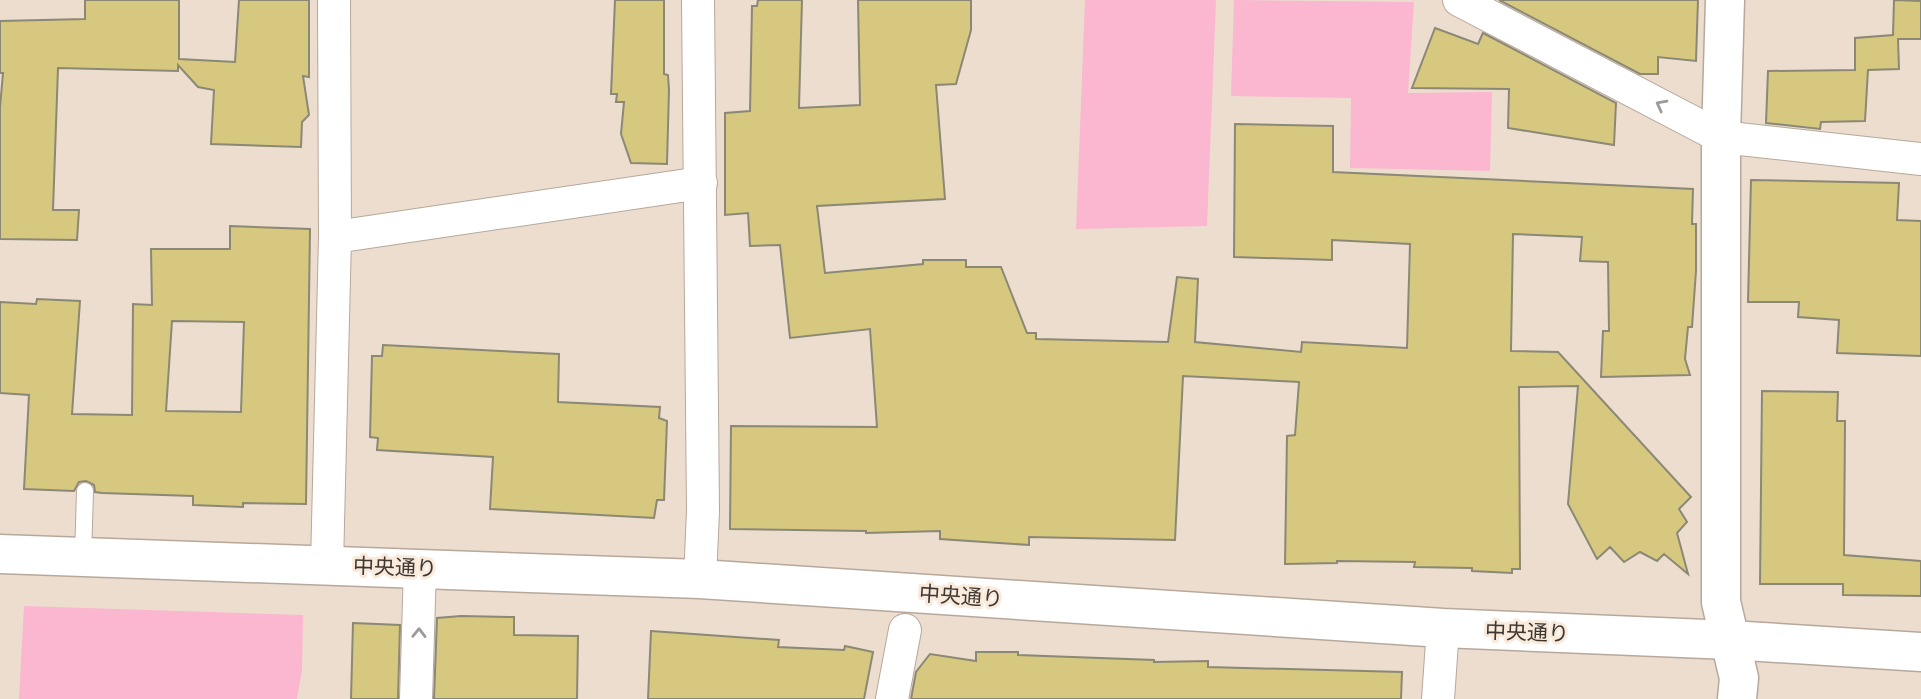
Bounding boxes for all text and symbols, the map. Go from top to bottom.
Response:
one-way arrow [1656,100,1668,114]
street label: 中央通り [353,554,437,580]
street label: 中央通り [918,582,1004,610]
street label: 中央通り [1485,619,1569,645]
one-way arrow [411,628,427,638]

